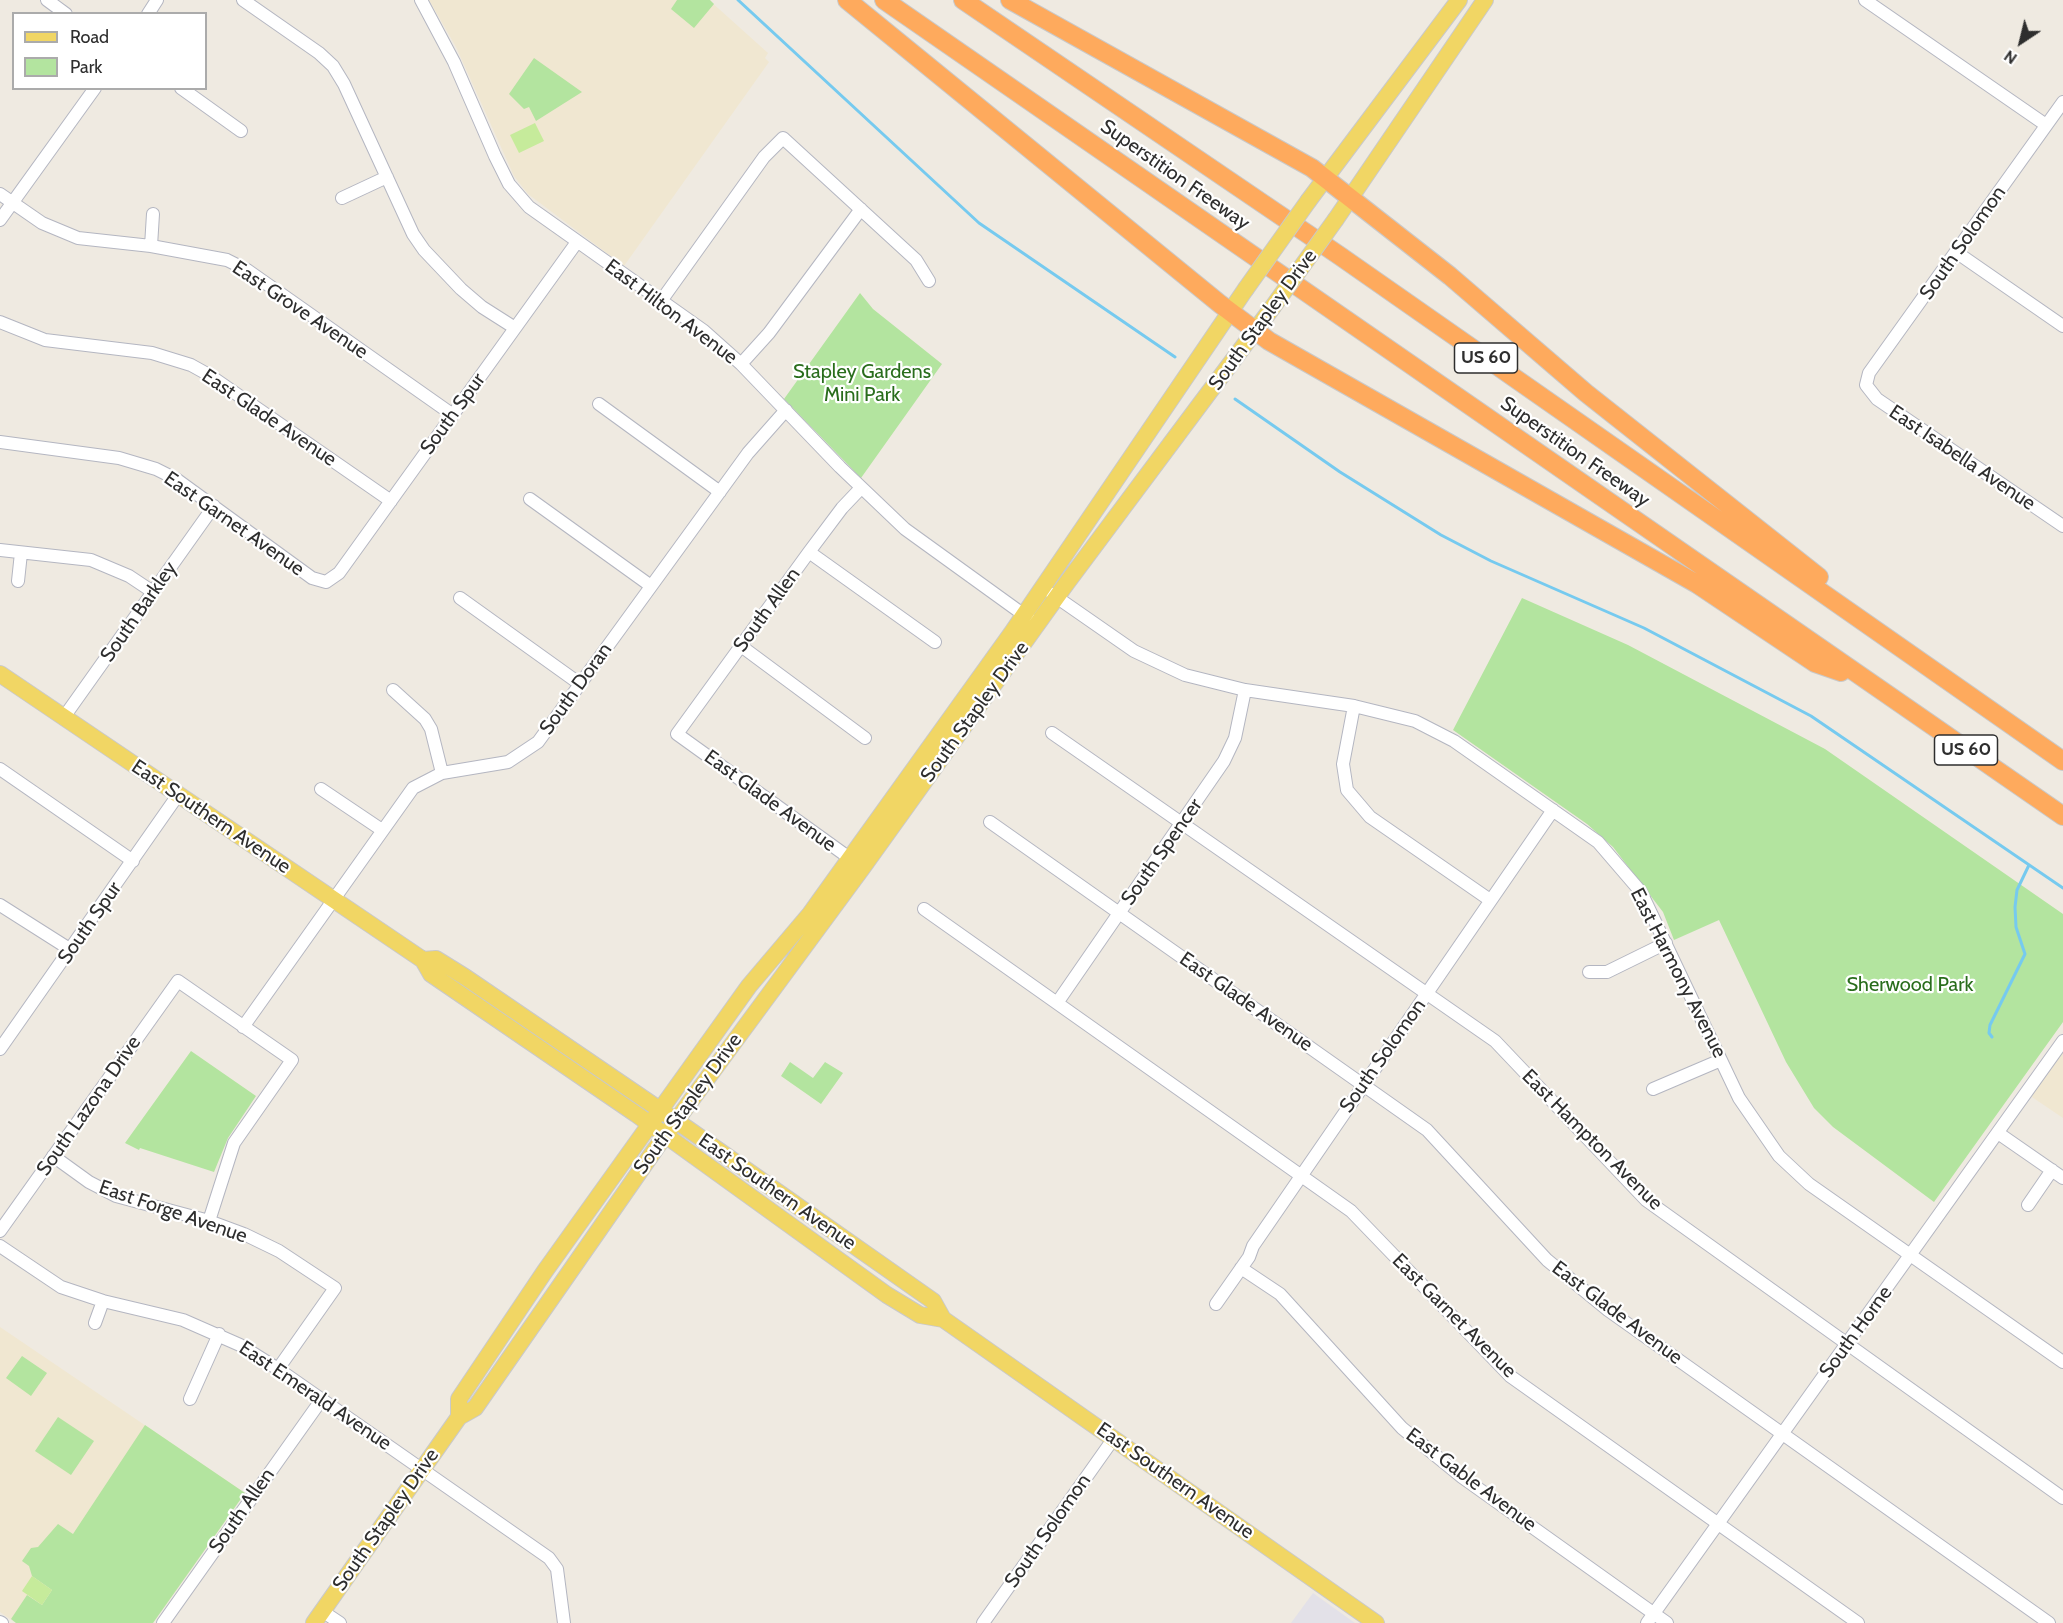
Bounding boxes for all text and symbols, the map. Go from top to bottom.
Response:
legend [12,12,207,90]
north arrow [1991,12,2051,72]
text: Road [70,26,109,48]
text: N [2000,46,2020,68]
text: Park [70,56,102,78]
street label: Superstition Freeway [1096,115,1254,235]
street label: South Solomon [1915,182,2011,304]
street label: South Stapley Drive [1204,245,1322,395]
street label: East Hilton Avenue [600,254,742,370]
street label: East Grove Avenue [228,256,372,364]
road number: US 60 [1454,343,1518,373]
park label: Stapley Gardens Mini Park [793,360,931,407]
street label: East Glade Avenue [197,364,341,472]
street label: South Spur [415,369,491,459]
street label: Superstition Freeway [1496,392,1654,512]
street label: East Isabella Avenue [1884,400,2040,516]
street label: East Garnet Avenue [159,467,309,581]
street label: South Barkley [96,557,182,667]
street label: South Allen [728,563,806,657]
street label: South Stapley Drive [916,637,1034,787]
street label: South Doran [535,638,617,740]
road number: US 60 [1934,735,1998,765]
street label: East Glade Avenue [699,745,841,857]
street label: East Southern Avenue [127,755,295,879]
street label: South Spencer [1116,794,1208,910]
street label: South Spur [53,877,127,969]
street label: East Harmony Avenue [1625,884,1731,1062]
street label: East Glade Avenue [1175,947,1317,1057]
park label: Sherwood Park [1847,973,1973,997]
street label: South Solomon [1335,995,1431,1117]
street label: South Stapley Drive [629,1029,747,1179]
street label: South Lazona Drive [32,1031,146,1181]
street label: East Hampton Avenue [1517,1065,1667,1215]
street label: East Southern Avenue [694,1129,860,1255]
street label: East Forge Avenue [96,1175,250,1249]
street label: East Garnet Avenue [1387,1249,1521,1383]
street label: East Glade Avenue [1547,1256,1687,1370]
street label: South Horne [1815,1281,1897,1383]
street label: East Emerald Avenue [234,1336,396,1456]
street label: East Southern Avenue [1092,1418,1258,1544]
street label: East Gable Avenue [1401,1423,1541,1537]
street label: South Stapley Drive [328,1444,444,1596]
street label: South Allen [204,1464,280,1558]
street label: South Solomon [1000,1470,1096,1592]

